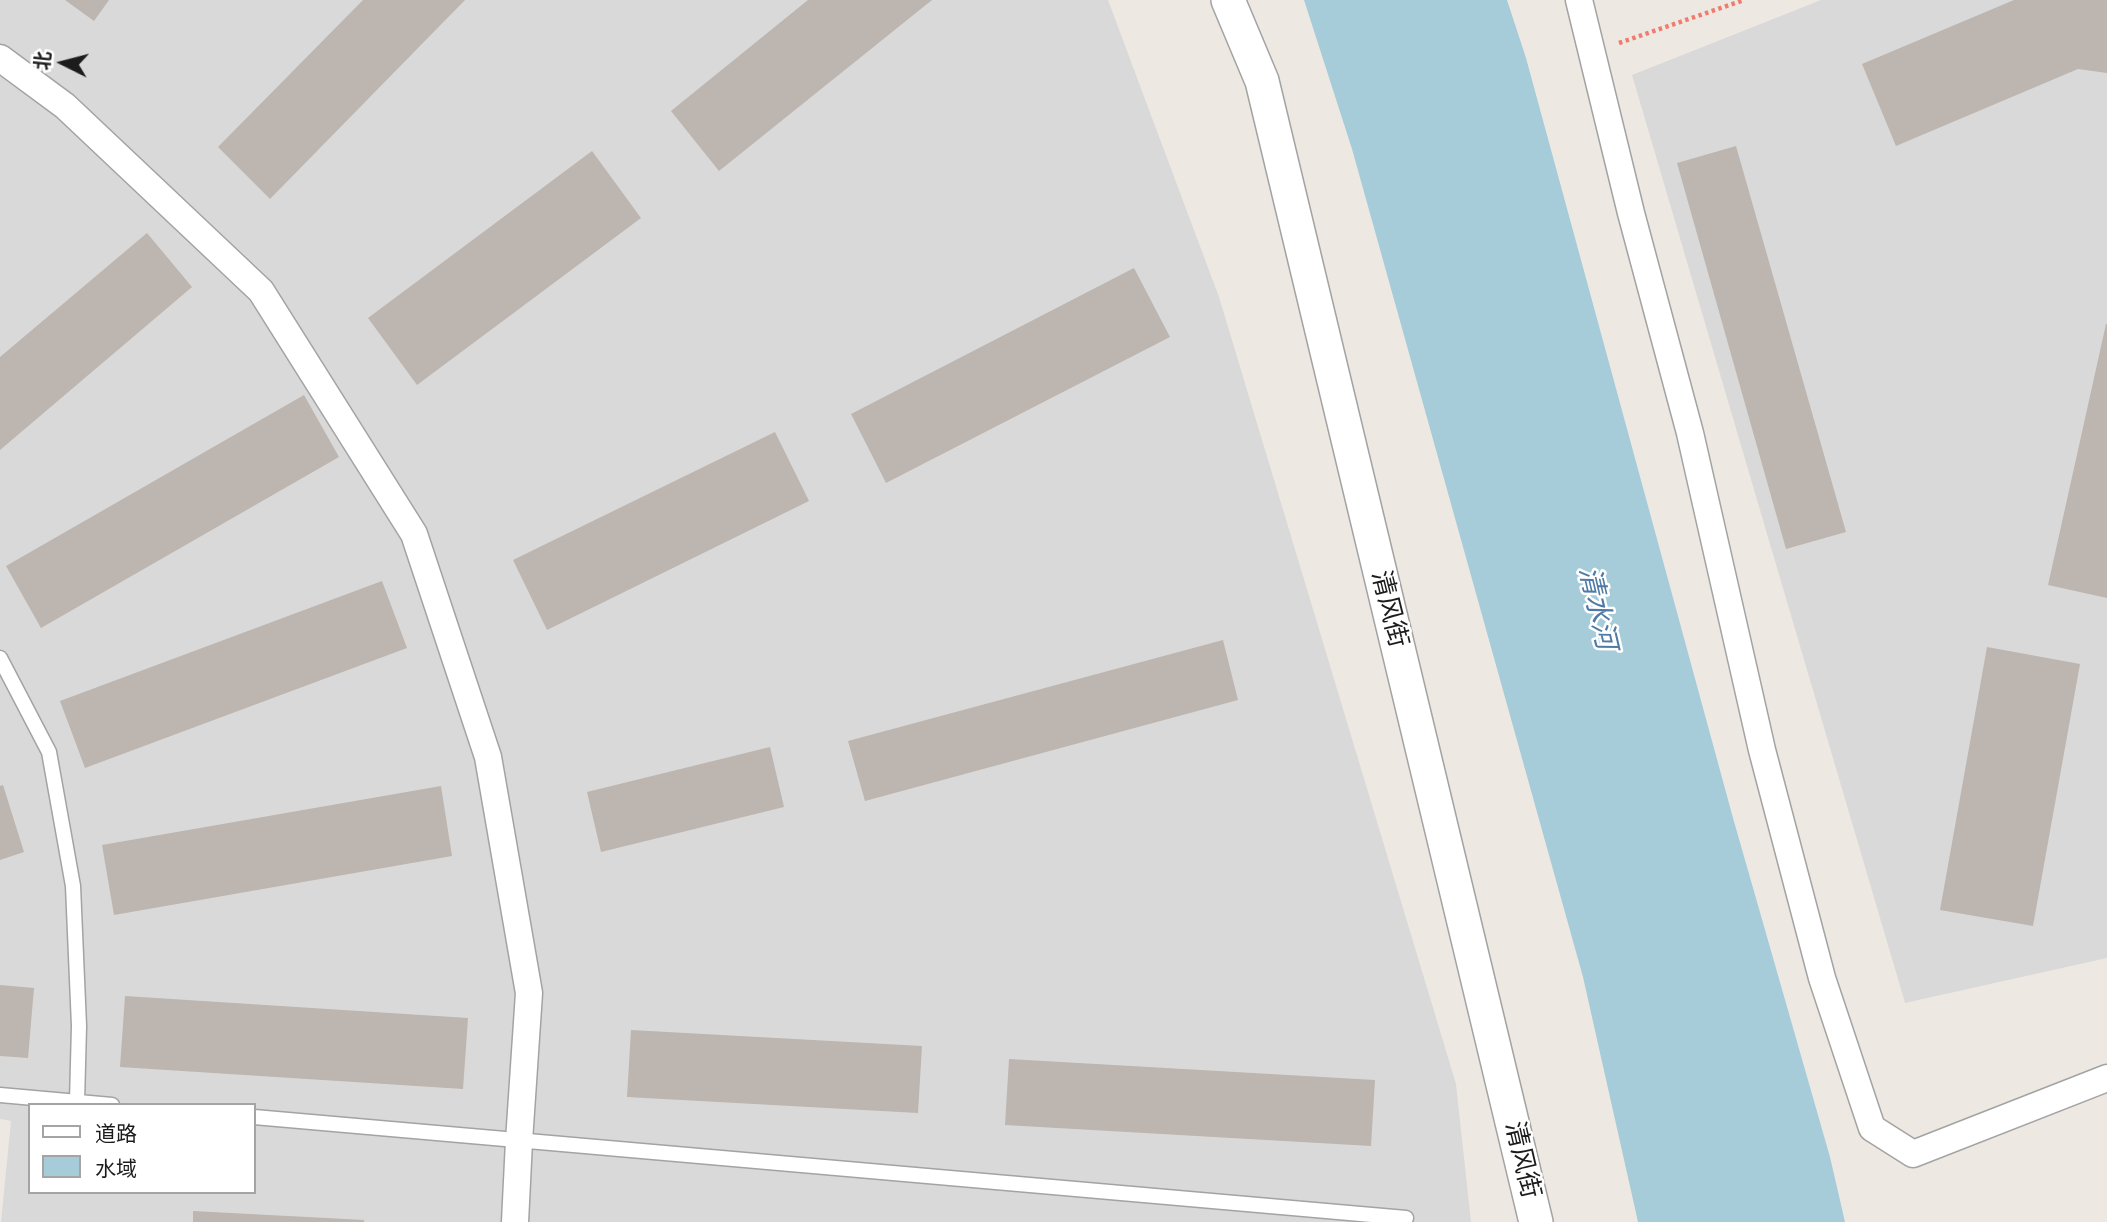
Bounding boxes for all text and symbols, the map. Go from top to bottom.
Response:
north arrow [28,28,98,98]
text: 北 [29,50,55,72]
water label: 清水河 [1571,563,1623,653]
street label: 清风街 [1364,567,1414,651]
legend [28,1103,256,1194]
street label: 清风街 [1498,1118,1546,1202]
text: 道路 [95,1120,137,1147]
text: 水域 [95,1155,137,1182]

